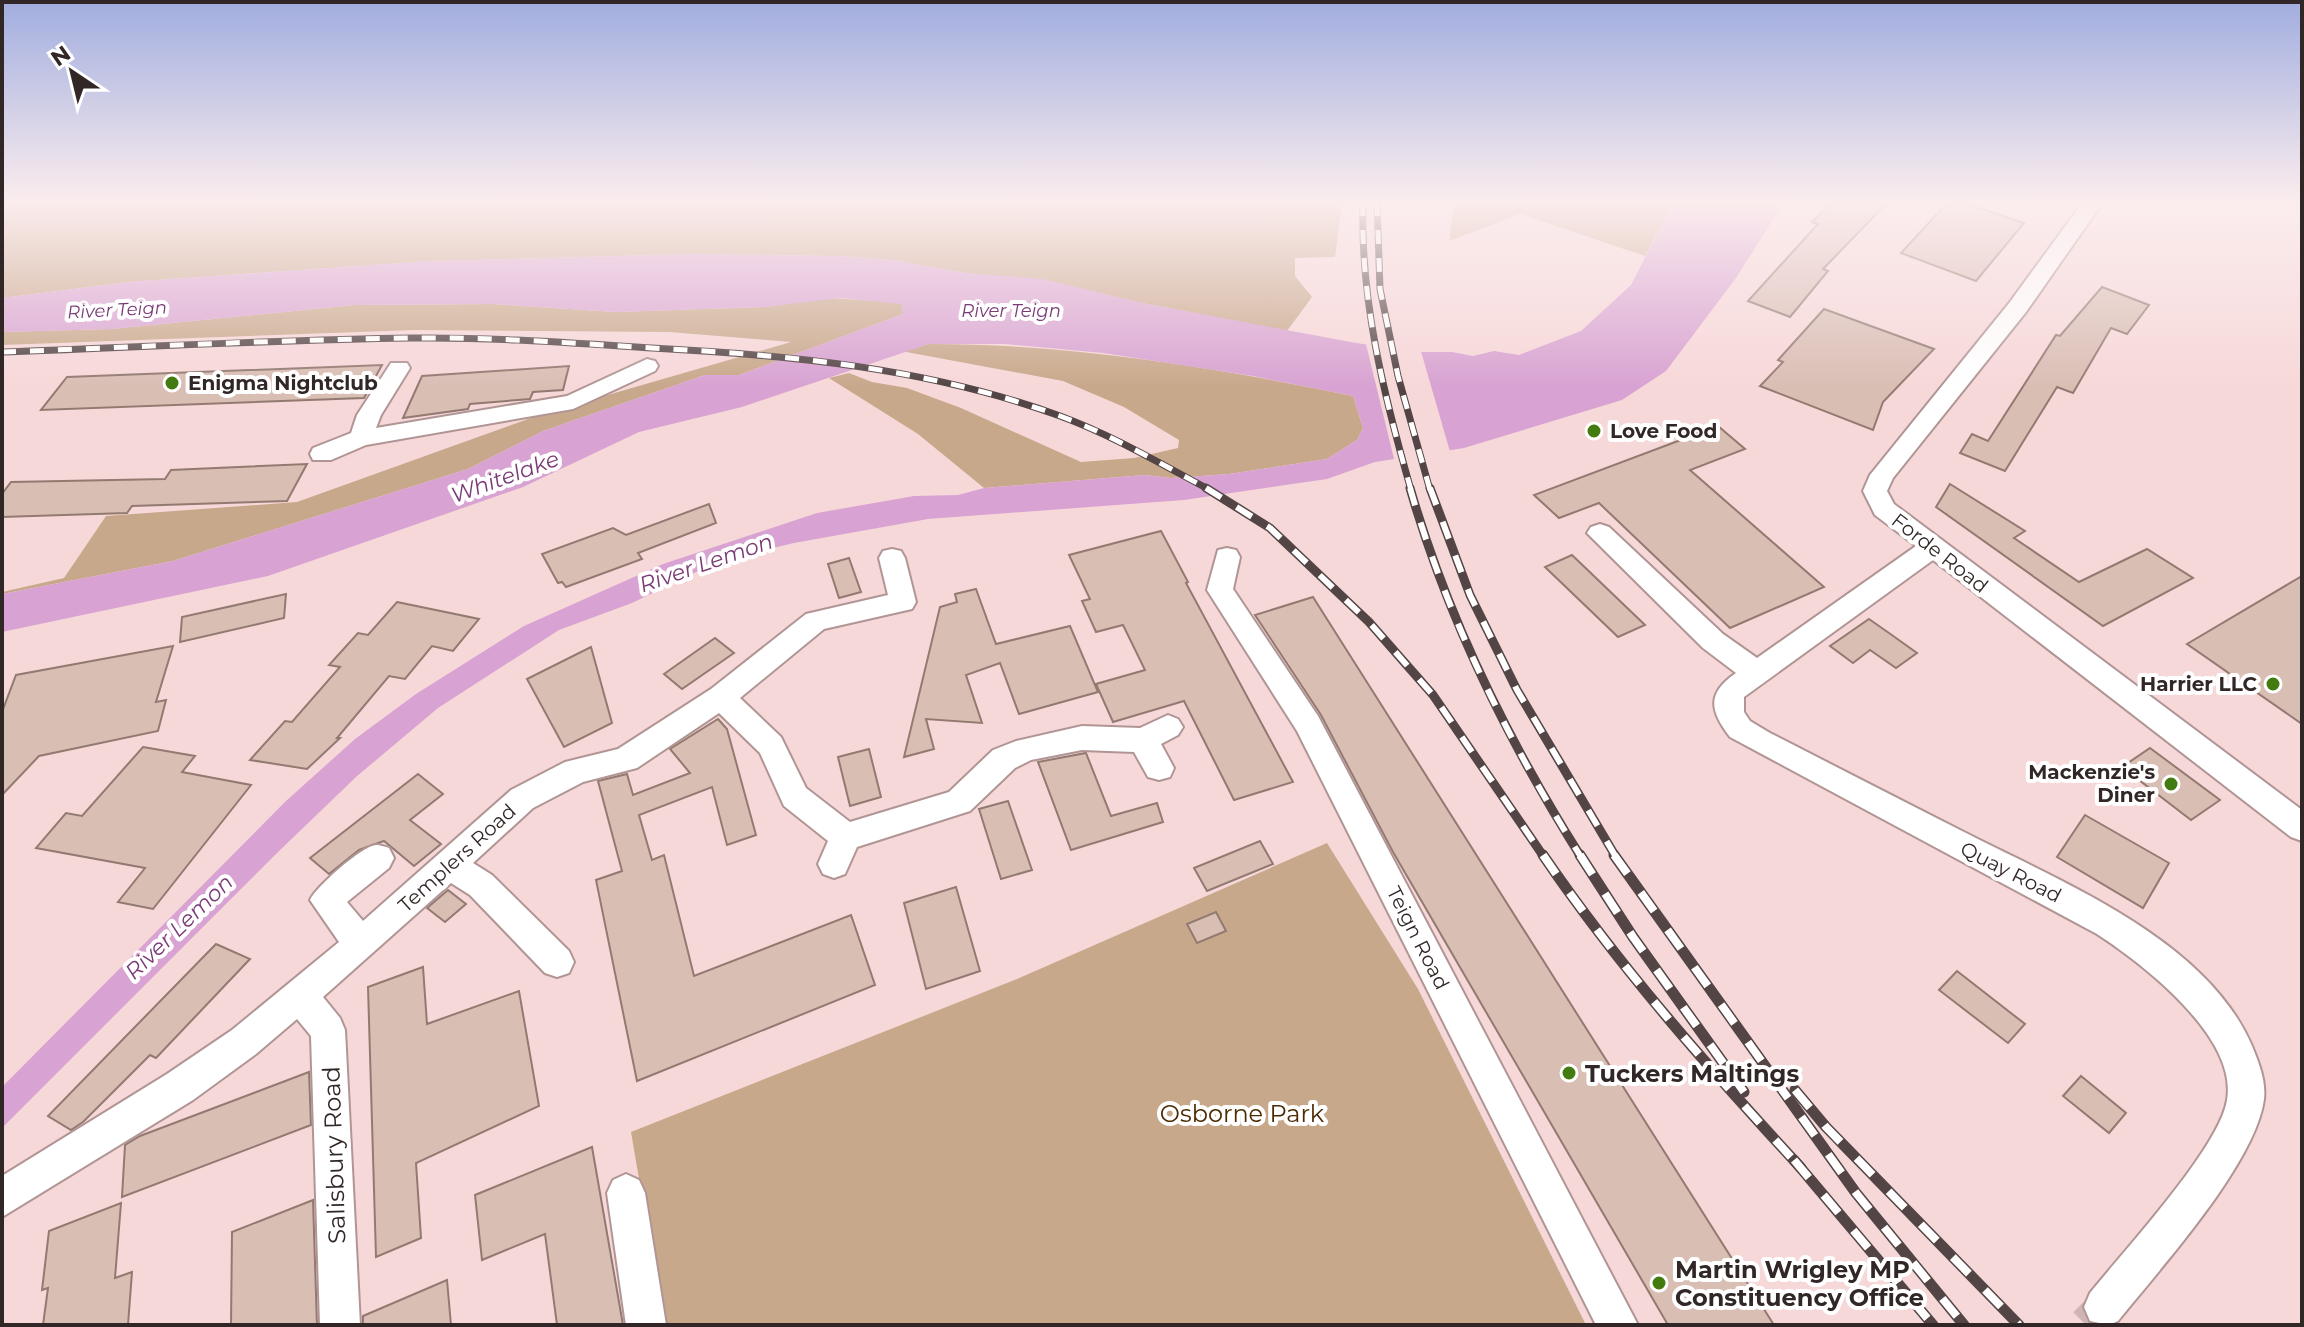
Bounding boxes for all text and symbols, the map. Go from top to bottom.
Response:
north arrow [32,32,112,112]
text: N [46,40,76,72]
water label: River Teign [67,296,167,324]
water label: River Teign [961,300,1061,322]
place label: Enigma Nightclub [188,371,378,395]
marker: Enigma Nightclub [163,374,181,392]
place label: Love Food [1610,419,1717,443]
marker: Love Food [1585,422,1603,440]
water label: Whitelake [447,445,563,509]
street label: Forde Road [1887,508,1993,598]
water label: River Lemon [636,528,776,598]
place label: Harrier LLC [2140,672,2258,696]
marker: Harrier LLC [2264,675,2282,693]
place label: Mackenzie's Diner [2028,760,2155,807]
marker: Mackenzie's Diner [2162,775,2180,793]
street label: Templers Road [393,799,521,917]
street label: Quay Road [1957,836,2065,908]
water label: River Lemon [119,869,239,985]
street label: Teign Road [1382,882,1454,994]
place label: Tuckers Maltings [1585,1059,1799,1088]
marker: Tuckers Maltings [1560,1064,1578,1082]
street label: Salisbury Road [316,1066,352,1244]
park label: Osborne Park [1160,1099,1325,1128]
place label: Martin Wrigley MP Constituency Office [1675,1255,1924,1312]
marker: Martin Wrigley MP Constituency Office [1650,1274,1668,1292]

